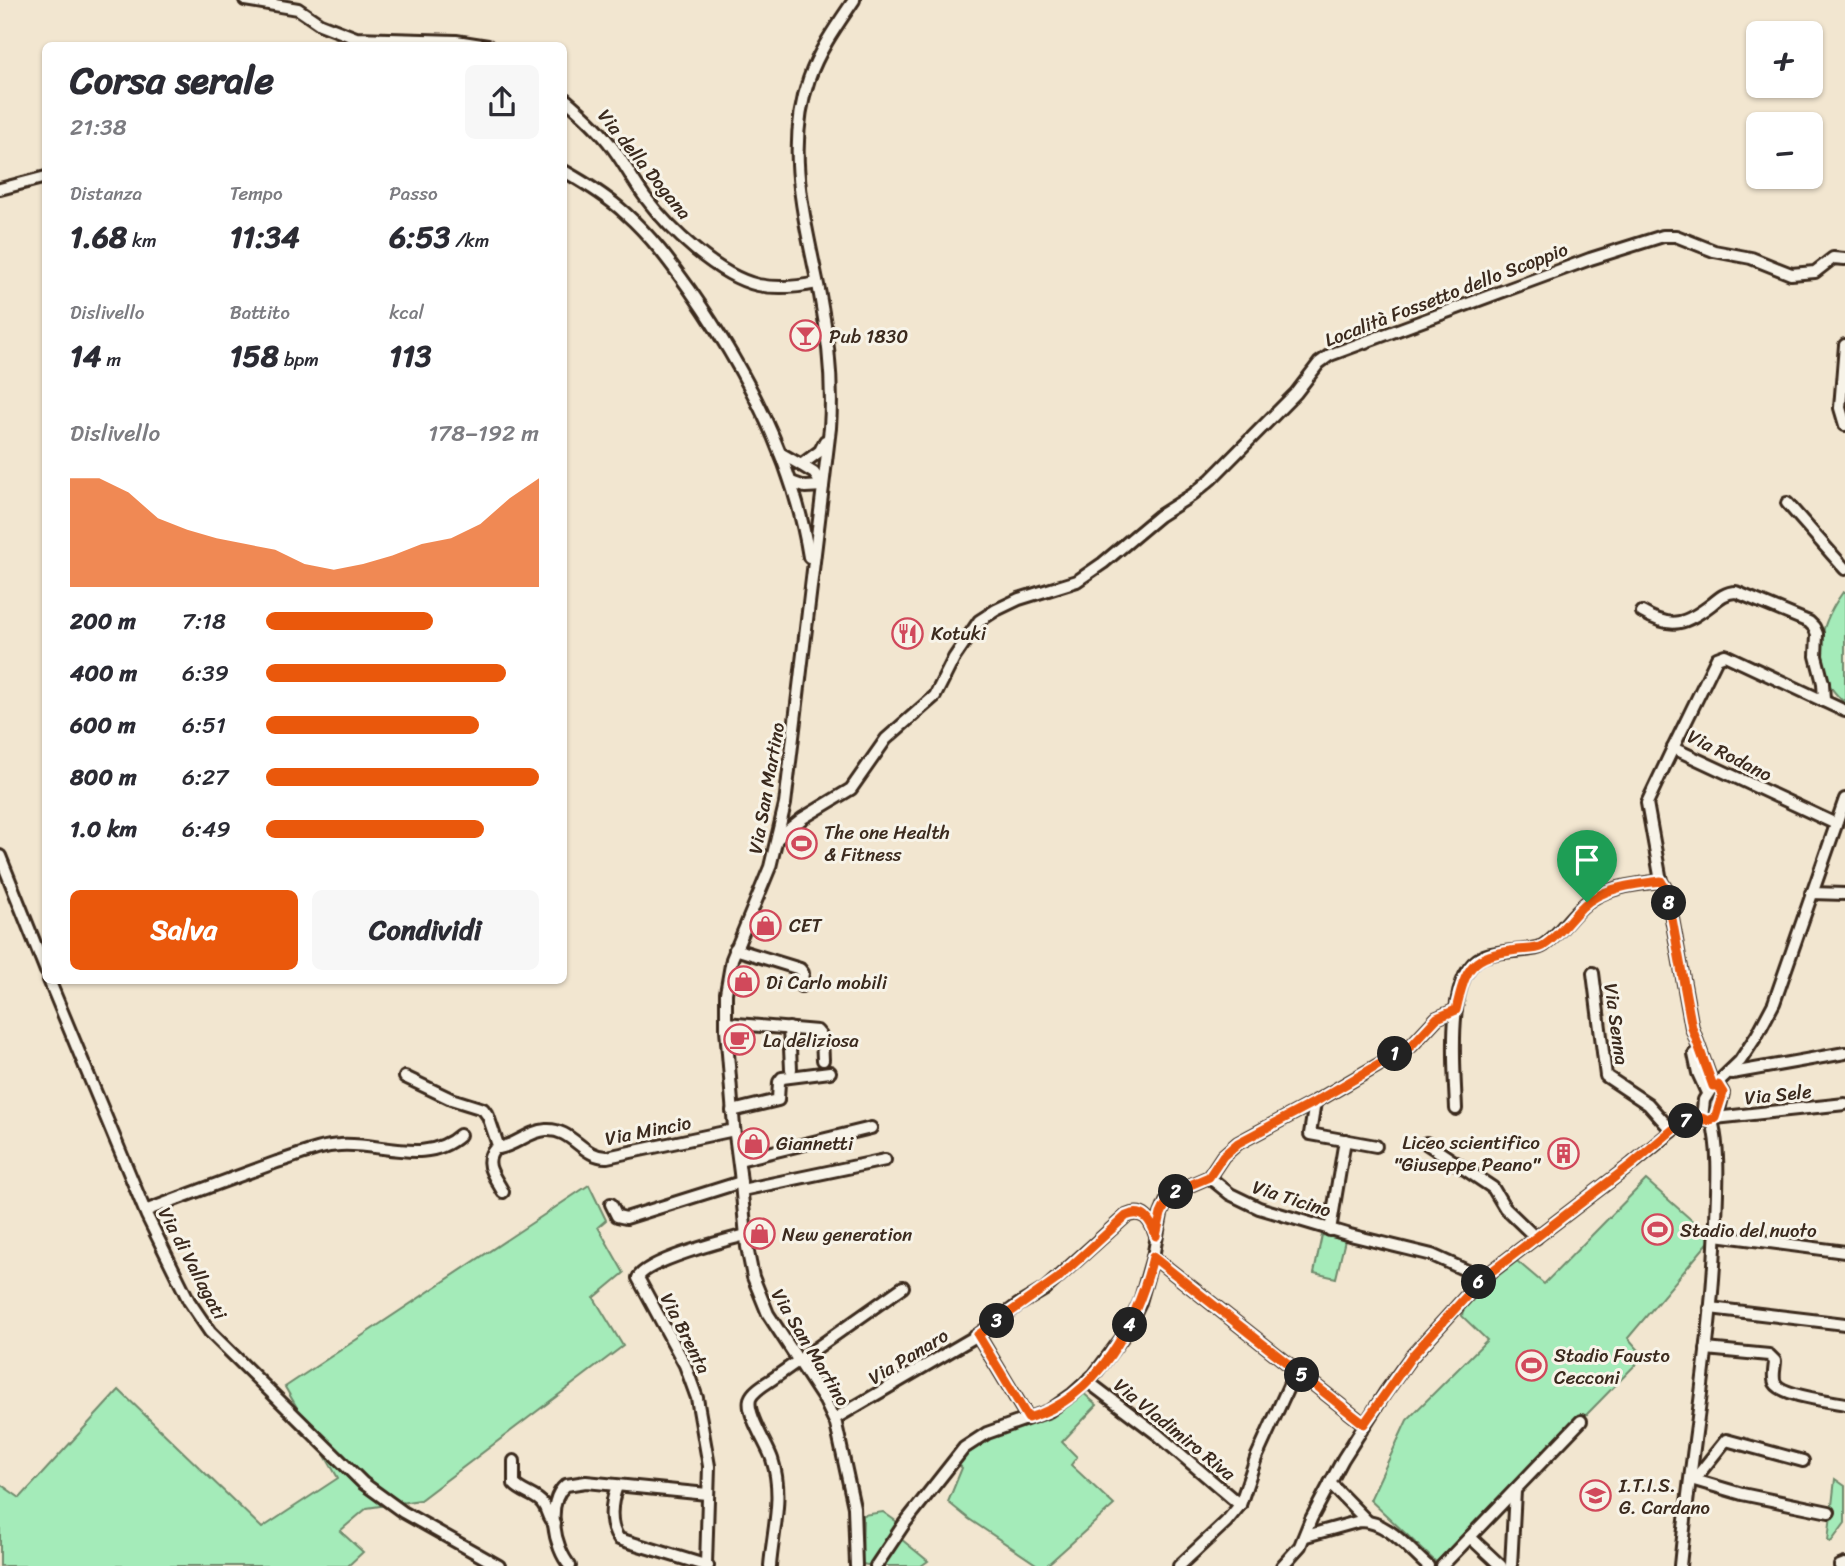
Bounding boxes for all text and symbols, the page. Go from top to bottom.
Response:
map controls [1746,21,1823,189]
button: + [1746,21,1823,98]
text: Corsa serale [70,47,274,114]
button: share [465,65,539,139]
street label: Via della Dogana [589,101,700,228]
text: 21:38 [70,107,127,148]
button: − [1746,112,1823,189]
text: Distanza [70,177,142,210]
text: Tempo [230,177,283,210]
text: Passo [389,177,438,210]
text: 1.68 [70,210,127,264]
text: 11:34 [230,210,300,264]
text: 6:53 [389,210,450,264]
text: km [127,224,157,257]
text: /km [450,224,489,257]
street label: Località Fossetto dello Scoppio [1320,233,1573,356]
text: Dislivello [70,296,144,329]
text: Battito [230,296,290,329]
text: kcal [389,296,424,329]
bar icon: Pub 1830 [789,319,823,353]
place label: Pub 1830 [829,320,908,353]
text: 14 [70,329,102,383]
text: 158 [230,329,279,383]
text: 113 [389,329,432,383]
text: m [102,343,121,376]
text: bpm [279,343,319,376]
text: Dislivello [70,413,160,454]
text: 178–192 m [428,413,539,454]
text: 200 m [70,601,136,642]
text: 7:18 [182,601,226,642]
restaurant icon: Kotuki [891,616,925,650]
place label: Kotuki [931,617,987,650]
text: 400 m [70,653,137,694]
text: 6:39 [182,653,229,694]
text: 600 m [70,705,136,746]
text: 6:51 [182,705,226,746]
street label: Via San Martino [739,720,794,856]
street label: Via Rodano [1682,720,1778,791]
text: 800 m [70,757,137,798]
text: 6:27 [182,757,228,798]
text: 1.0 km [70,809,137,850]
text: 6:49 [182,809,231,850]
place label: The one Health & Fitness [824,816,950,871]
sports icon: The one Health & Fitness [784,826,818,860]
pin [1557,830,1617,902]
icon: arrive [1568,841,1606,879]
pin: 8 [1652,886,1686,920]
text: 8 [1663,886,1674,919]
button: Salva [70,890,298,970]
button: Condividi [312,890,539,970]
shop icon: CET [749,908,783,942]
place label: CET [789,909,822,942]
shop icon: Di Carlo mobili [726,965,760,999]
place label: Di Carlo mobili [766,966,888,999]
street label: Via Senna [1594,981,1639,1067]
cafe icon: La deliziosa [723,1023,757,1057]
place label: La deliziosa [763,1024,859,1057]
pin: 1 [1378,1036,1412,1072]
text: 1 [1390,1037,1399,1070]
street label: Via Sele [1743,1075,1813,1114]
pin: 7 [1668,1104,1704,1138]
text: 7 [1680,1104,1691,1137]
street label: Via Mincio [602,1106,694,1155]
shop icon: Giannetti [736,1126,770,1160]
place label: Liceo scientifico "Giuseppe Peano" [1394,1126,1541,1181]
place label: Giannetti [776,1127,854,1160]
building icon: Liceo scientifico "Giuseppe Peano" [1546,1136,1580,1170]
street label: Via Ticino [1248,1170,1336,1227]
pin: 2 [1158,1174,1194,1210]
text: 2 [1170,1175,1181,1208]
street label: Via di Vallagati [149,1201,237,1326]
sports icon: Stadio del nuoto [1640,1213,1674,1247]
place label: Stadio del nuoto [1680,1214,1817,1247]
shop icon: New generation [742,1217,776,1251]
place label: New generation [782,1218,912,1251]
pin: 6 [1462,1264,1496,1300]
text: 6 [1473,1265,1484,1298]
street label: Via San Martino [762,1282,859,1413]
street label: Via Brenta [651,1287,720,1380]
pin: 3 [979,1304,1014,1338]
text: 3 [991,1304,1002,1337]
pin: 4 [1112,1308,1148,1342]
text: 4 [1124,1308,1135,1341]
street label: Via Panaro [862,1319,955,1393]
place label: Stadio Fausto Cecconi [1554,1339,1670,1394]
sports icon: Stadio Fausto Cecconi [1514,1349,1548,1383]
pin: 5 [1284,1358,1320,1392]
text: 5 [1296,1358,1307,1391]
street label: Via Vladimiro Riva [1106,1369,1244,1490]
place label: I.T.I.S. G. Cardano [1618,1469,1710,1524]
school or university icon: I.T.I.S. G. Cardano [1579,1479,1613,1513]

